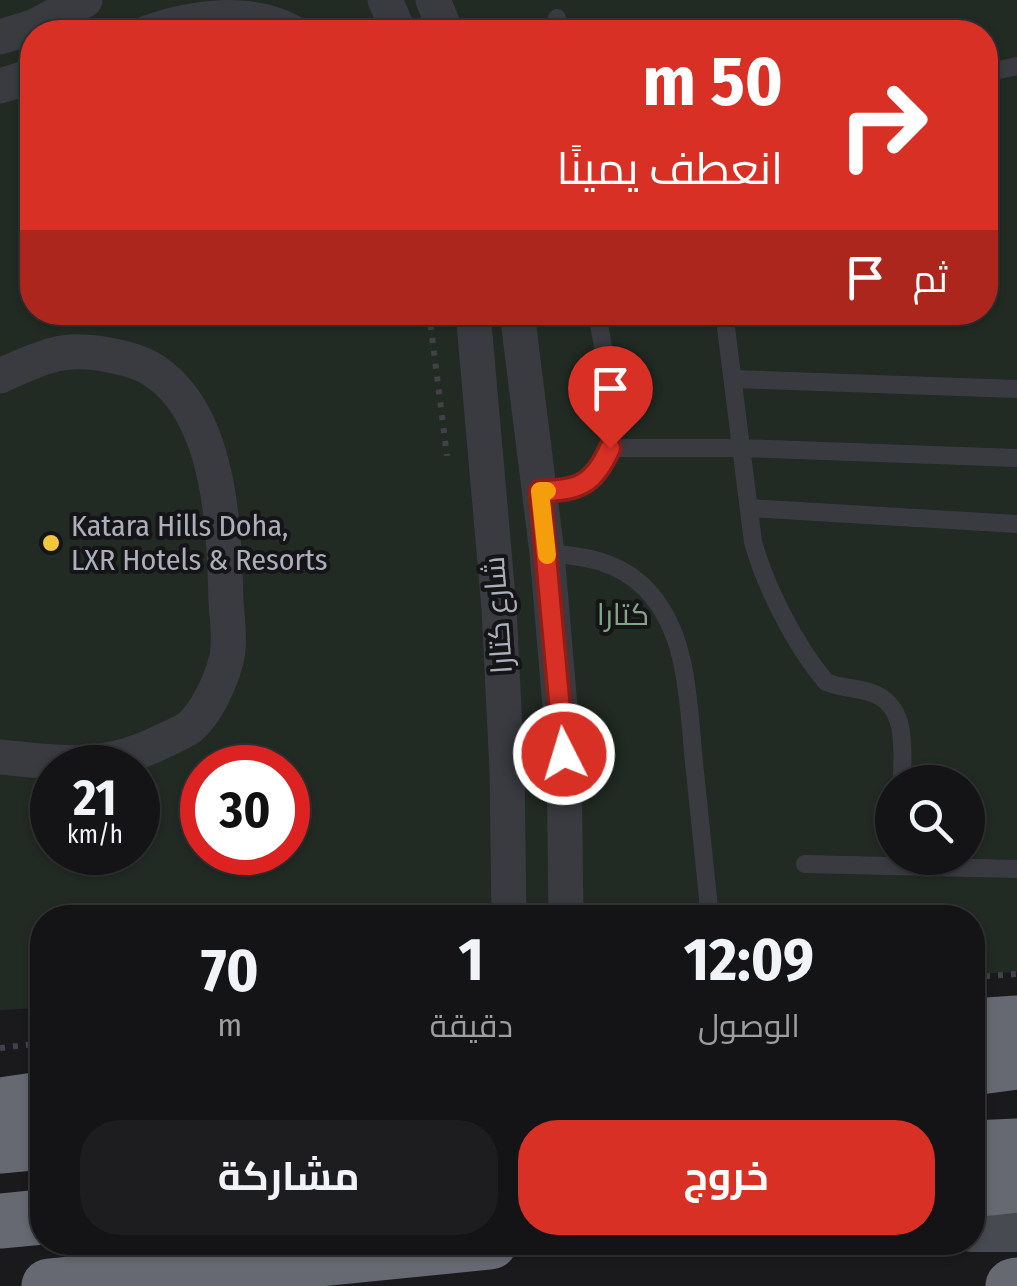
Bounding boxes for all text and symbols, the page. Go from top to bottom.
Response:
text: 50 m [642,40,783,124]
icon: right [818,60,948,190]
text: انعطف يمينًا [556,142,783,196]
icon: arrive [838,250,893,305]
text: ثم [913,256,948,302]
pin [568,346,653,449]
icon: arrive [583,361,638,416]
place label: Katara Hills Doha, LXR Hotels & Resorts [71,508,328,578]
marker: Katara Hills Doha, LXR Hotels & Resorts [40,532,62,554]
street label: شارع كتارا [476,555,522,675]
park label: كتارا [597,597,649,633]
position arrow [512,702,616,806]
speed limit sign: 30 [180,745,310,875]
map controls [875,765,985,875]
button: search [875,765,985,875]
text: 21 [73,768,117,828]
text: km/h [67,820,123,850]
text: 1 [459,924,484,996]
text: 12:09 [684,924,814,996]
text: 70 [201,935,259,1007]
text: m [218,1006,242,1044]
text: دقيقة [430,1007,513,1045]
text: الوصول [698,1007,800,1045]
button: مشاركة [80,1120,498,1235]
button: خروج [518,1120,935,1235]

